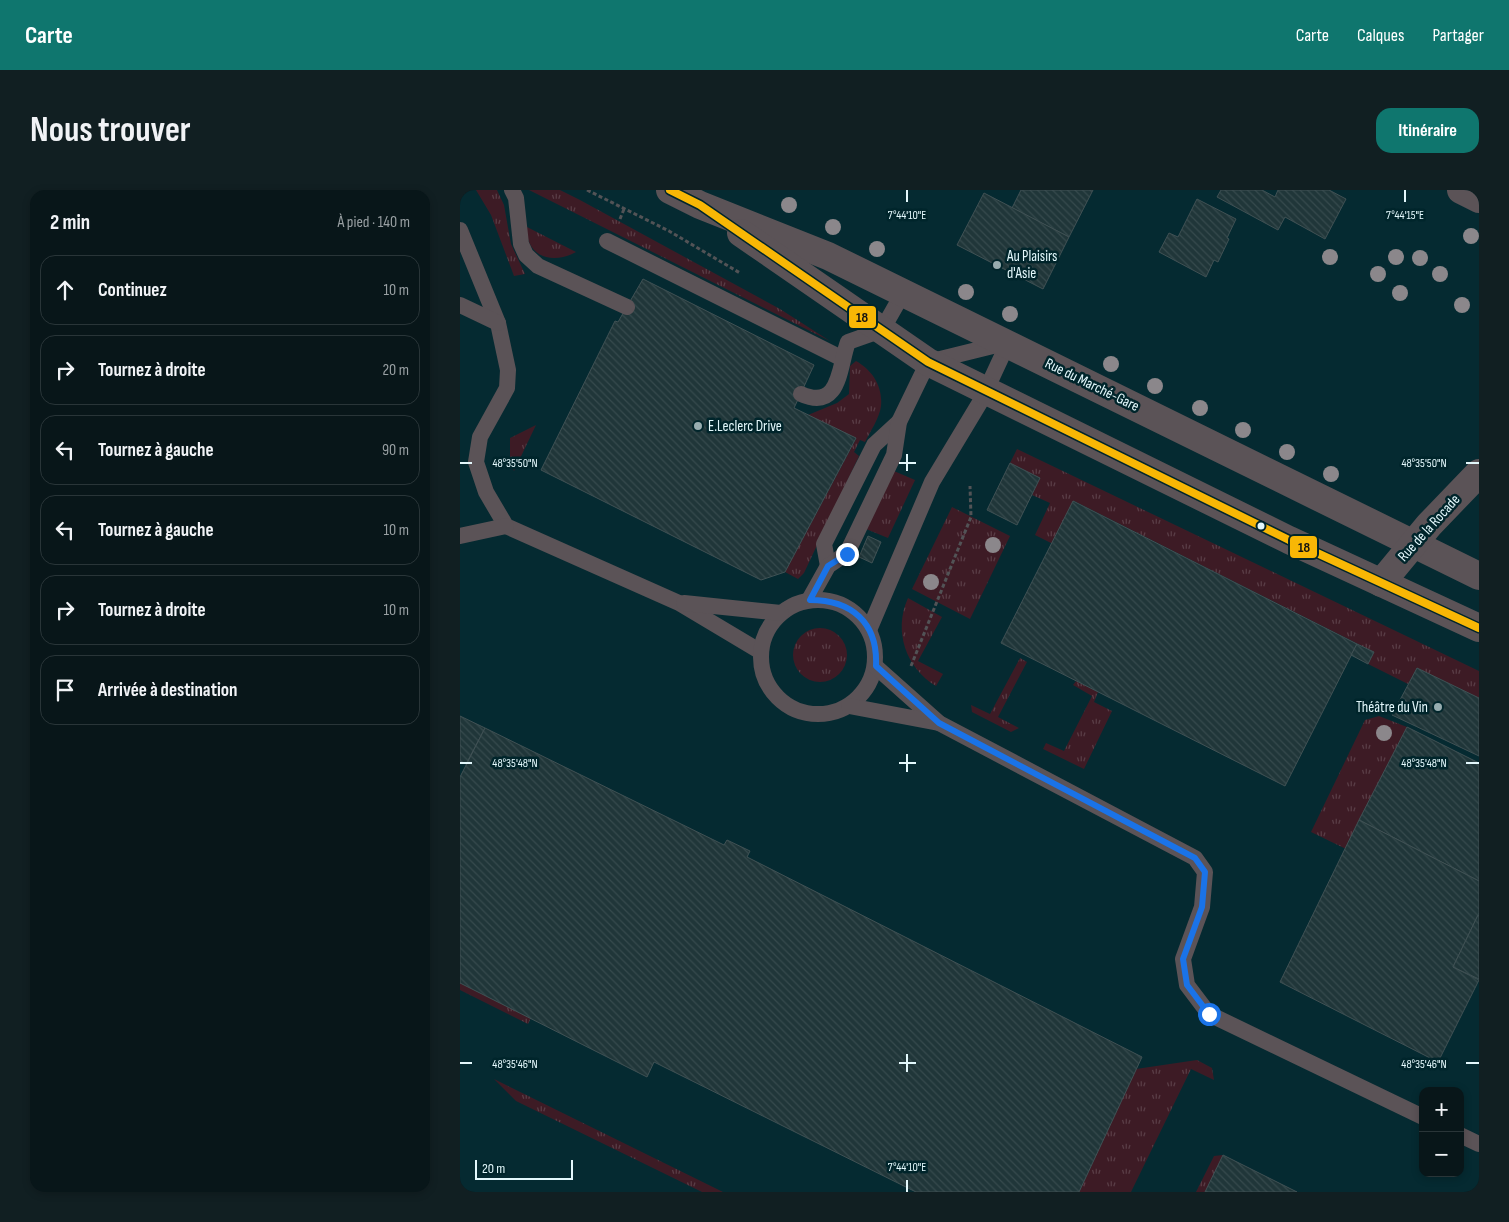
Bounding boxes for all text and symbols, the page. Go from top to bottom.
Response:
text: Carte [25,21,73,50]
text: Carte [1296,25,1329,46]
text: Calques [1357,25,1404,46]
text: Partager [1432,25,1484,46]
button: Itinéraire [1376,108,1479,153]
text: Nous trouver [30,109,191,152]
text: 7°44'10"E [888,208,926,223]
text: 7°44'15"E [1386,208,1424,223]
text: 2 min [50,210,90,235]
text: À pied · 140 m [337,213,410,232]
place label: Au Plaisirs d'Asie [1006,247,1057,283]
marker: Au Plaisirs d'Asie [991,259,1003,271]
icon: ahead [51,276,79,304]
text: Continuez [98,279,167,302]
text: 10 m [383,281,409,300]
line badge: 18 [848,305,877,329]
text: 18 [856,309,868,326]
street label: Rue du Marché-Gare [1042,354,1142,416]
icon: right [51,356,79,384]
text: Tournez à droite [98,359,206,382]
text: 20 m [382,361,409,380]
place label: E.Leclerc Drive [708,417,782,436]
marker: E.Leclerc Drive [692,420,704,432]
icon: left [51,436,79,464]
text: Tournez à gauche [98,439,214,462]
text: 90 m [382,441,409,460]
text: 48°35'50"N [492,456,538,471]
text: 48°35'50"N [1401,456,1447,471]
street label: Rue de la Rocade [1394,490,1464,566]
icon: left [51,516,79,544]
text: Tournez à gauche [98,519,214,542]
text: 10 m [383,521,409,540]
unlabelled marker [1256,521,1266,531]
line badge: 18 [1289,535,1318,559]
text: 18 [1298,539,1310,556]
route end [836,543,859,566]
icon: right [51,596,79,624]
text: Tournez à droite [98,599,206,622]
text: 10 m [383,601,409,620]
icon: arrive [51,676,79,704]
text: Arrivée à destination [98,679,238,702]
place label: Théâtre du Vin [1356,698,1428,717]
marker: Théâtre du Vin [1432,701,1444,713]
text: 48°35'48"N [492,756,538,771]
text: 48°35'48"N [1401,756,1447,771]
route start [1198,1003,1221,1026]
text: 48°35'46"N [492,1057,538,1072]
text: 48°35'46"N [1401,1057,1447,1072]
map controls [1419,1087,1464,1177]
button: + [1419,1087,1464,1132]
button: − [1419,1132,1464,1177]
scale bar [475,1157,572,1180]
text: 20 m [482,1160,505,1177]
text: 7°44'10"E [888,1160,926,1175]

